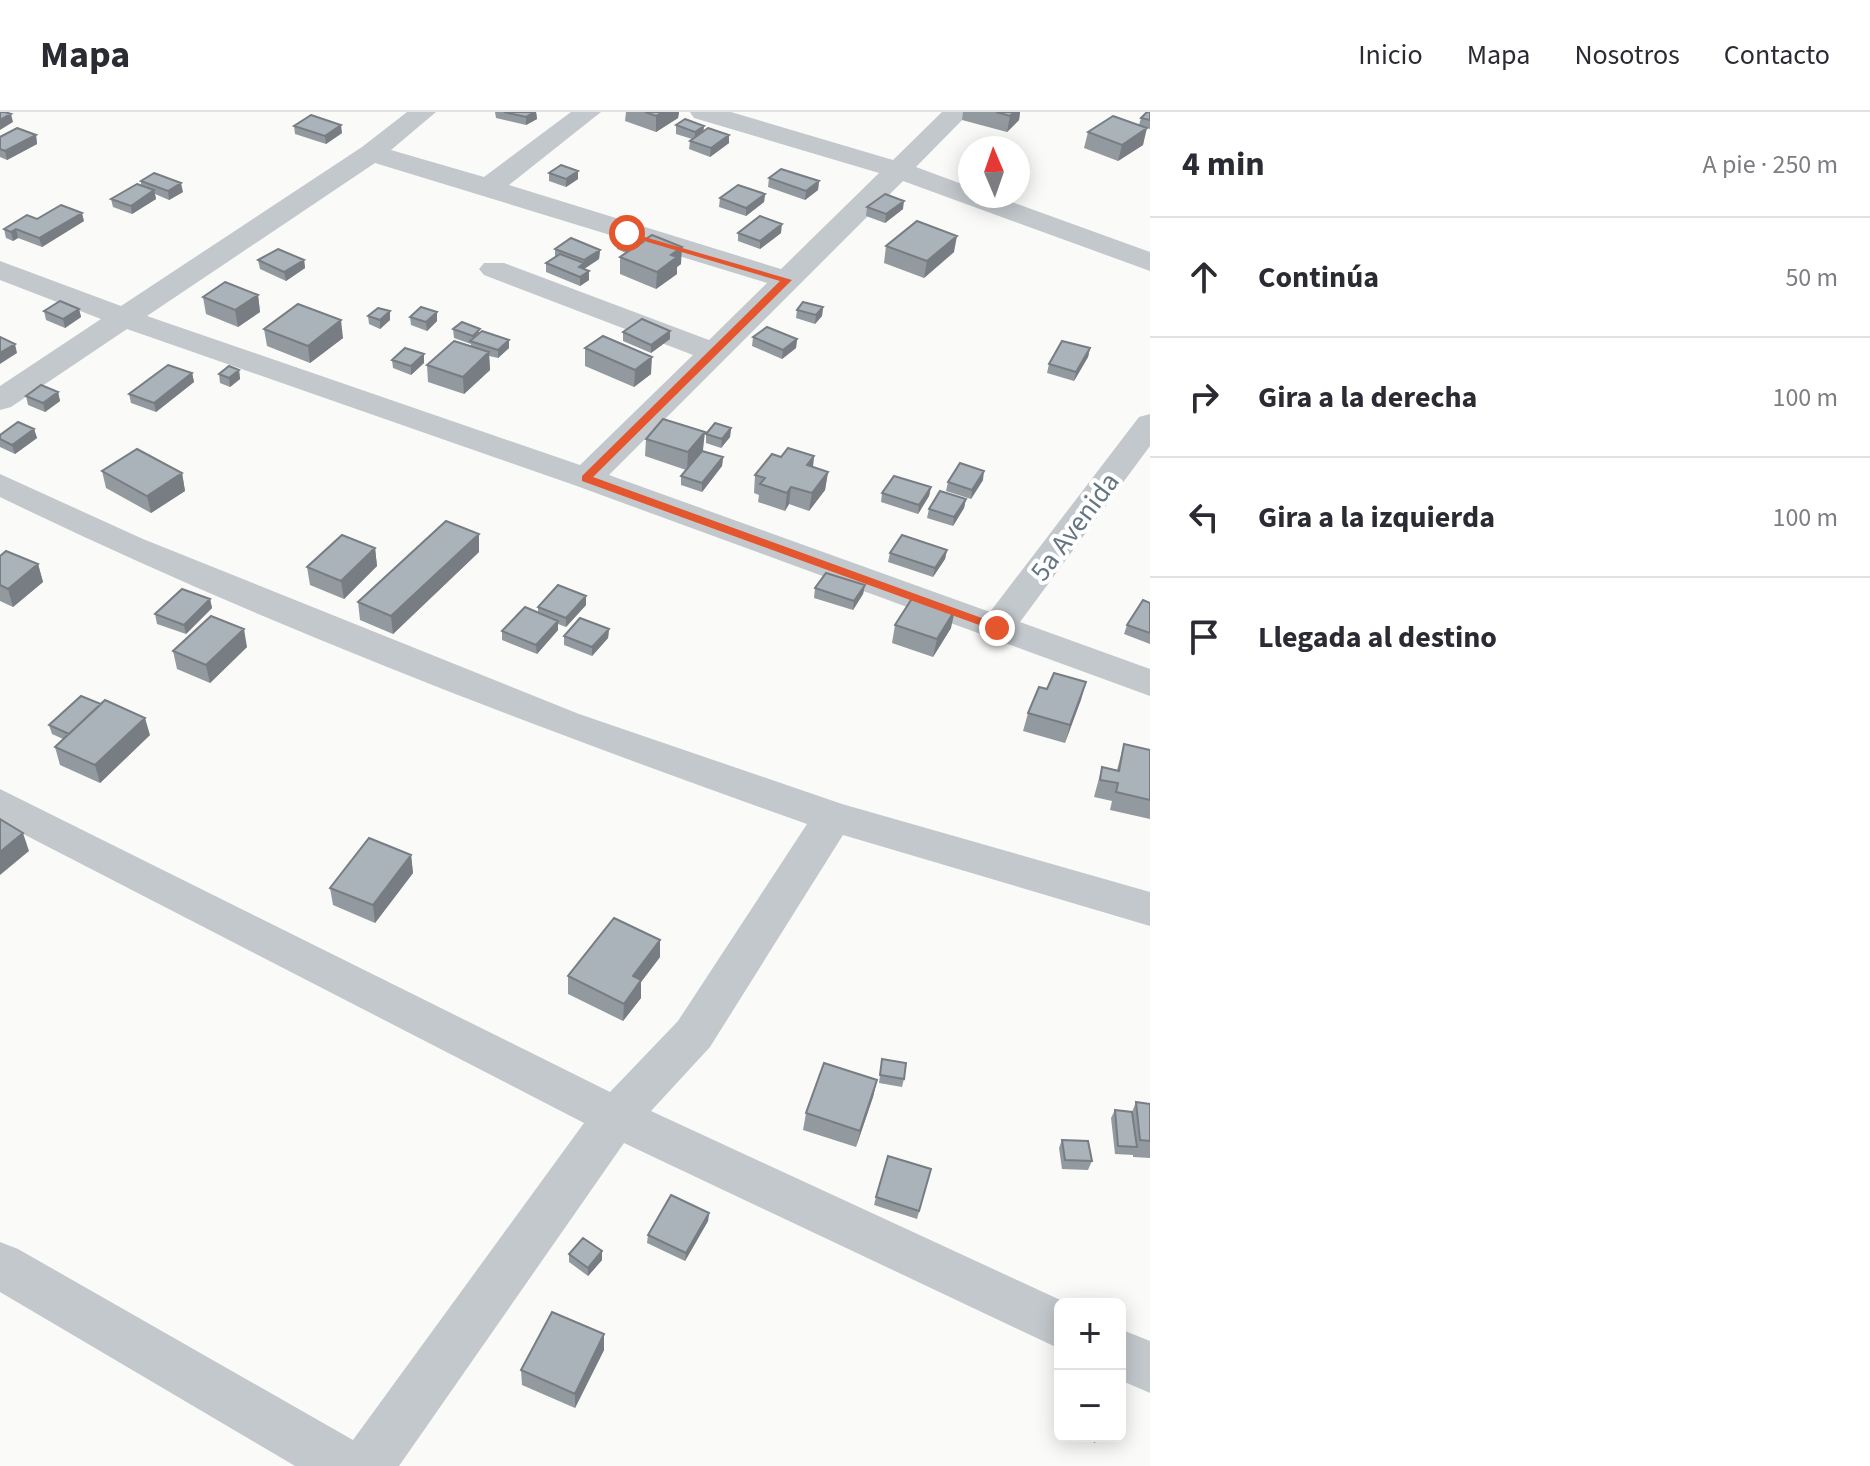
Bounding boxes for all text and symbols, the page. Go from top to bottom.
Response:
text: Mapa [40,28,130,82]
text: Inicio [1358,35,1423,75]
text: Mapa [1467,35,1530,75]
text: Nosotros [1574,35,1680,75]
text: Contacto [1724,35,1830,75]
north arrow [958,136,1030,208]
text: 4 min [1182,140,1265,189]
text: A pie · 250 m [1703,146,1838,183]
route start [609,215,645,251]
icon: ahead [1182,255,1226,299]
text: Continúa [1258,256,1379,299]
text: 50 m [1785,259,1838,296]
icon: right [1182,375,1226,419]
text: Gira a la derecha [1258,376,1477,419]
text: 100 m [1772,379,1838,416]
street label: 5a Avenida [1021,464,1129,589]
icon: left [1182,495,1226,539]
text: Gira a la izquierda [1258,496,1495,539]
text: 100 m [1772,499,1838,536]
route end [979,610,1015,646]
icon: arrive [1182,615,1226,659]
text: Llegada al destino [1258,616,1497,659]
map controls [1054,1298,1126,1442]
button: + [1054,1298,1126,1370]
button: − [1054,1370,1126,1442]

